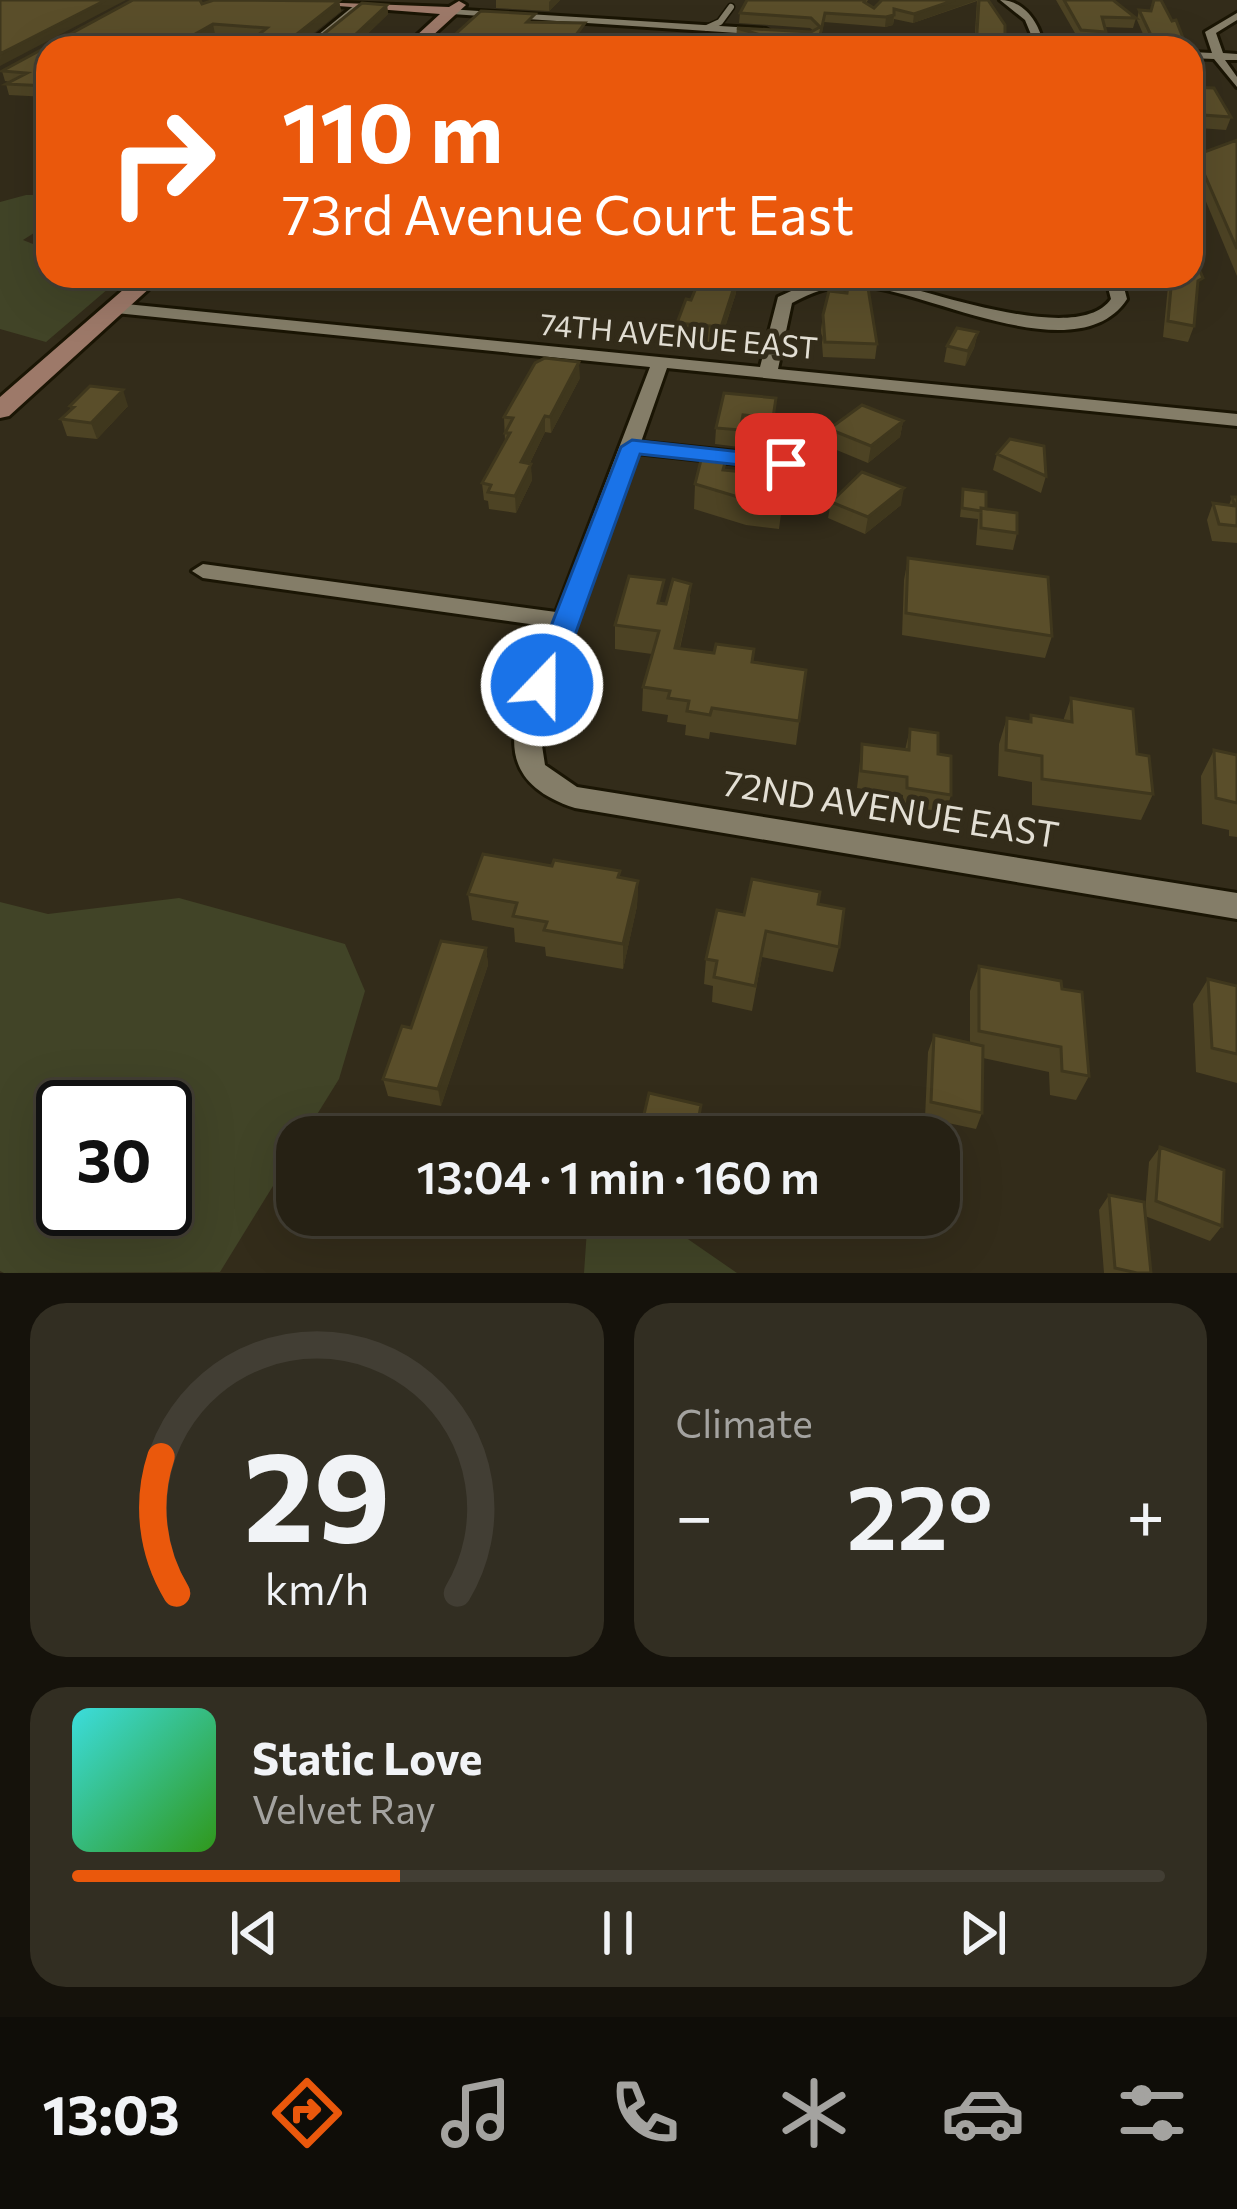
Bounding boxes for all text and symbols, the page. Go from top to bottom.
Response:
text: 110 m [282,78,503,180]
icon: right [84,84,240,240]
text: 73rd Avenue Court East [282,180,854,246]
street label: 74TH AVENUE EAST [539,304,819,365]
pin [735,413,837,515]
icon: arrive [753,431,819,497]
position arrow [479,622,605,748]
street label: 72ND AVENUE EAST [720,759,1062,855]
speed limit sign: 30 [36,1080,192,1236]
text: 13:04 · 1 min · 160 m [416,1148,820,1203]
text: Climate [676,1398,813,1446]
text: 29 [243,1415,390,1568]
text: 22° [846,1458,993,1569]
text: − [676,1473,713,1554]
text: + [1126,1473,1165,1554]
text: km/h [265,1561,369,1614]
text: Static Love [252,1729,482,1784]
text: Velvet Ray [252,1784,436,1832]
icon: previous [221,1900,287,1966]
icon: pause [585,1900,651,1966]
icon: next [950,1900,1016,1966]
icon: directions [265,2071,349,2155]
icon: music [434,2071,518,2155]
icon: phone [603,2071,687,2155]
icon: climate [772,2071,856,2155]
icon: car [941,2071,1025,2155]
icon: filters [1110,2071,1194,2155]
text: 13:03 [43,2080,180,2146]

